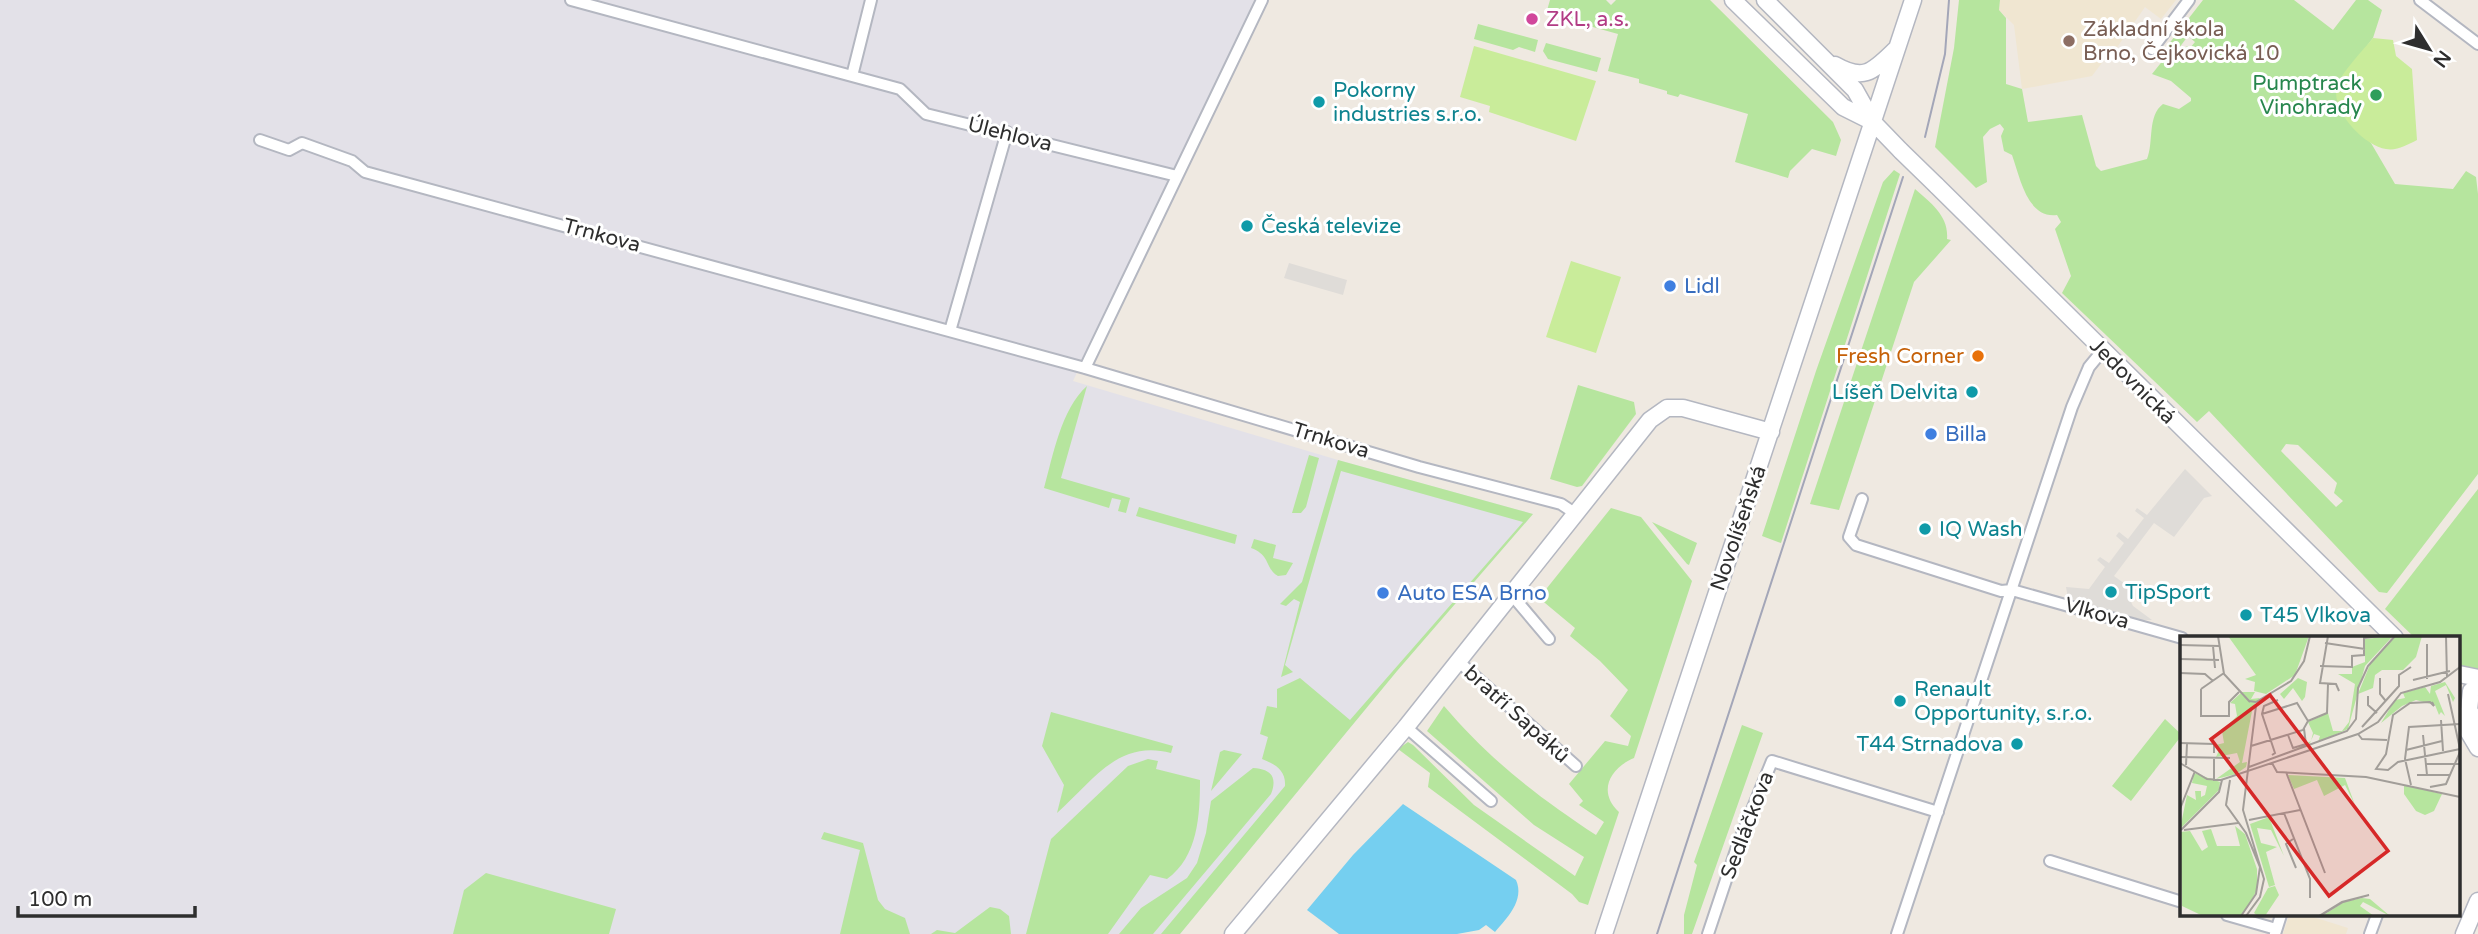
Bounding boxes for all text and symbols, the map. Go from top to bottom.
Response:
place label: ZKL, a.s. [1546,7,1629,32]
marker: ZKL, a.s. [1524,11,1540,27]
north arrow [2394,14,2464,84]
place label: Základní škola Brno, Čejkovická 10 [2083,17,2280,66]
marker: Základní škola Brno, Čejkovická 10 [2061,33,2077,49]
text: N [2428,46,2455,71]
place label: Pumptrack Vinohrady [2252,71,2362,120]
place label: Pokorny industries s.r.o. [1333,78,1482,127]
marker: Pumptrack Vinohrady [2368,87,2384,103]
marker: Pokorny industries s.r.o. [1311,94,1327,110]
street label: Úlehlova [965,112,1055,157]
street label: Trnkova [560,213,643,258]
place label: Česká televize [1261,214,1401,239]
marker: Česká televize [1239,218,1255,234]
place label: Lidl [1684,274,1720,299]
marker: Lidl [1662,278,1678,294]
street label: Jedovnická [2085,333,2181,429]
place label: Fresh Corner [1836,344,1964,369]
marker: Fresh Corner [1970,348,1986,364]
place label: Líšeň Delvita [1832,380,1958,405]
marker: Líšeň Delvita [1964,384,1980,400]
street label: Trnkova [1289,417,1372,464]
place label: Billa [1945,422,1987,447]
marker: Billa [1923,426,1939,442]
street label: Novolíšeňská [1705,462,1772,594]
place label: IQ Wash [1939,517,2023,542]
marker: IQ Wash [1917,521,1933,537]
place label: TipSport [2125,580,2211,605]
place label: Auto ESA Brno [1397,581,1547,606]
marker: TipSport [2103,584,2119,600]
marker: Auto ESA Brno [1375,585,1391,601]
street label: Vlkova [2062,592,2132,635]
place label: T45 Vlkova [2260,603,2371,628]
marker: T45 Vlkova [2238,607,2254,623]
inset map [2180,636,2460,916]
street label: bratří Sapáků [1459,660,1575,768]
place label: Renault Opportunity, s.r.o. [1914,677,2093,726]
marker: Renault Opportunity, s.r.o. [1892,693,1908,709]
place label: T44 Strnadova [1857,732,2003,757]
marker: T44 Strnadova [2009,736,2025,752]
street label: Sedláčkova [1716,768,1779,882]
scale bar [18,874,194,918]
text: 100 m [28,887,92,912]

